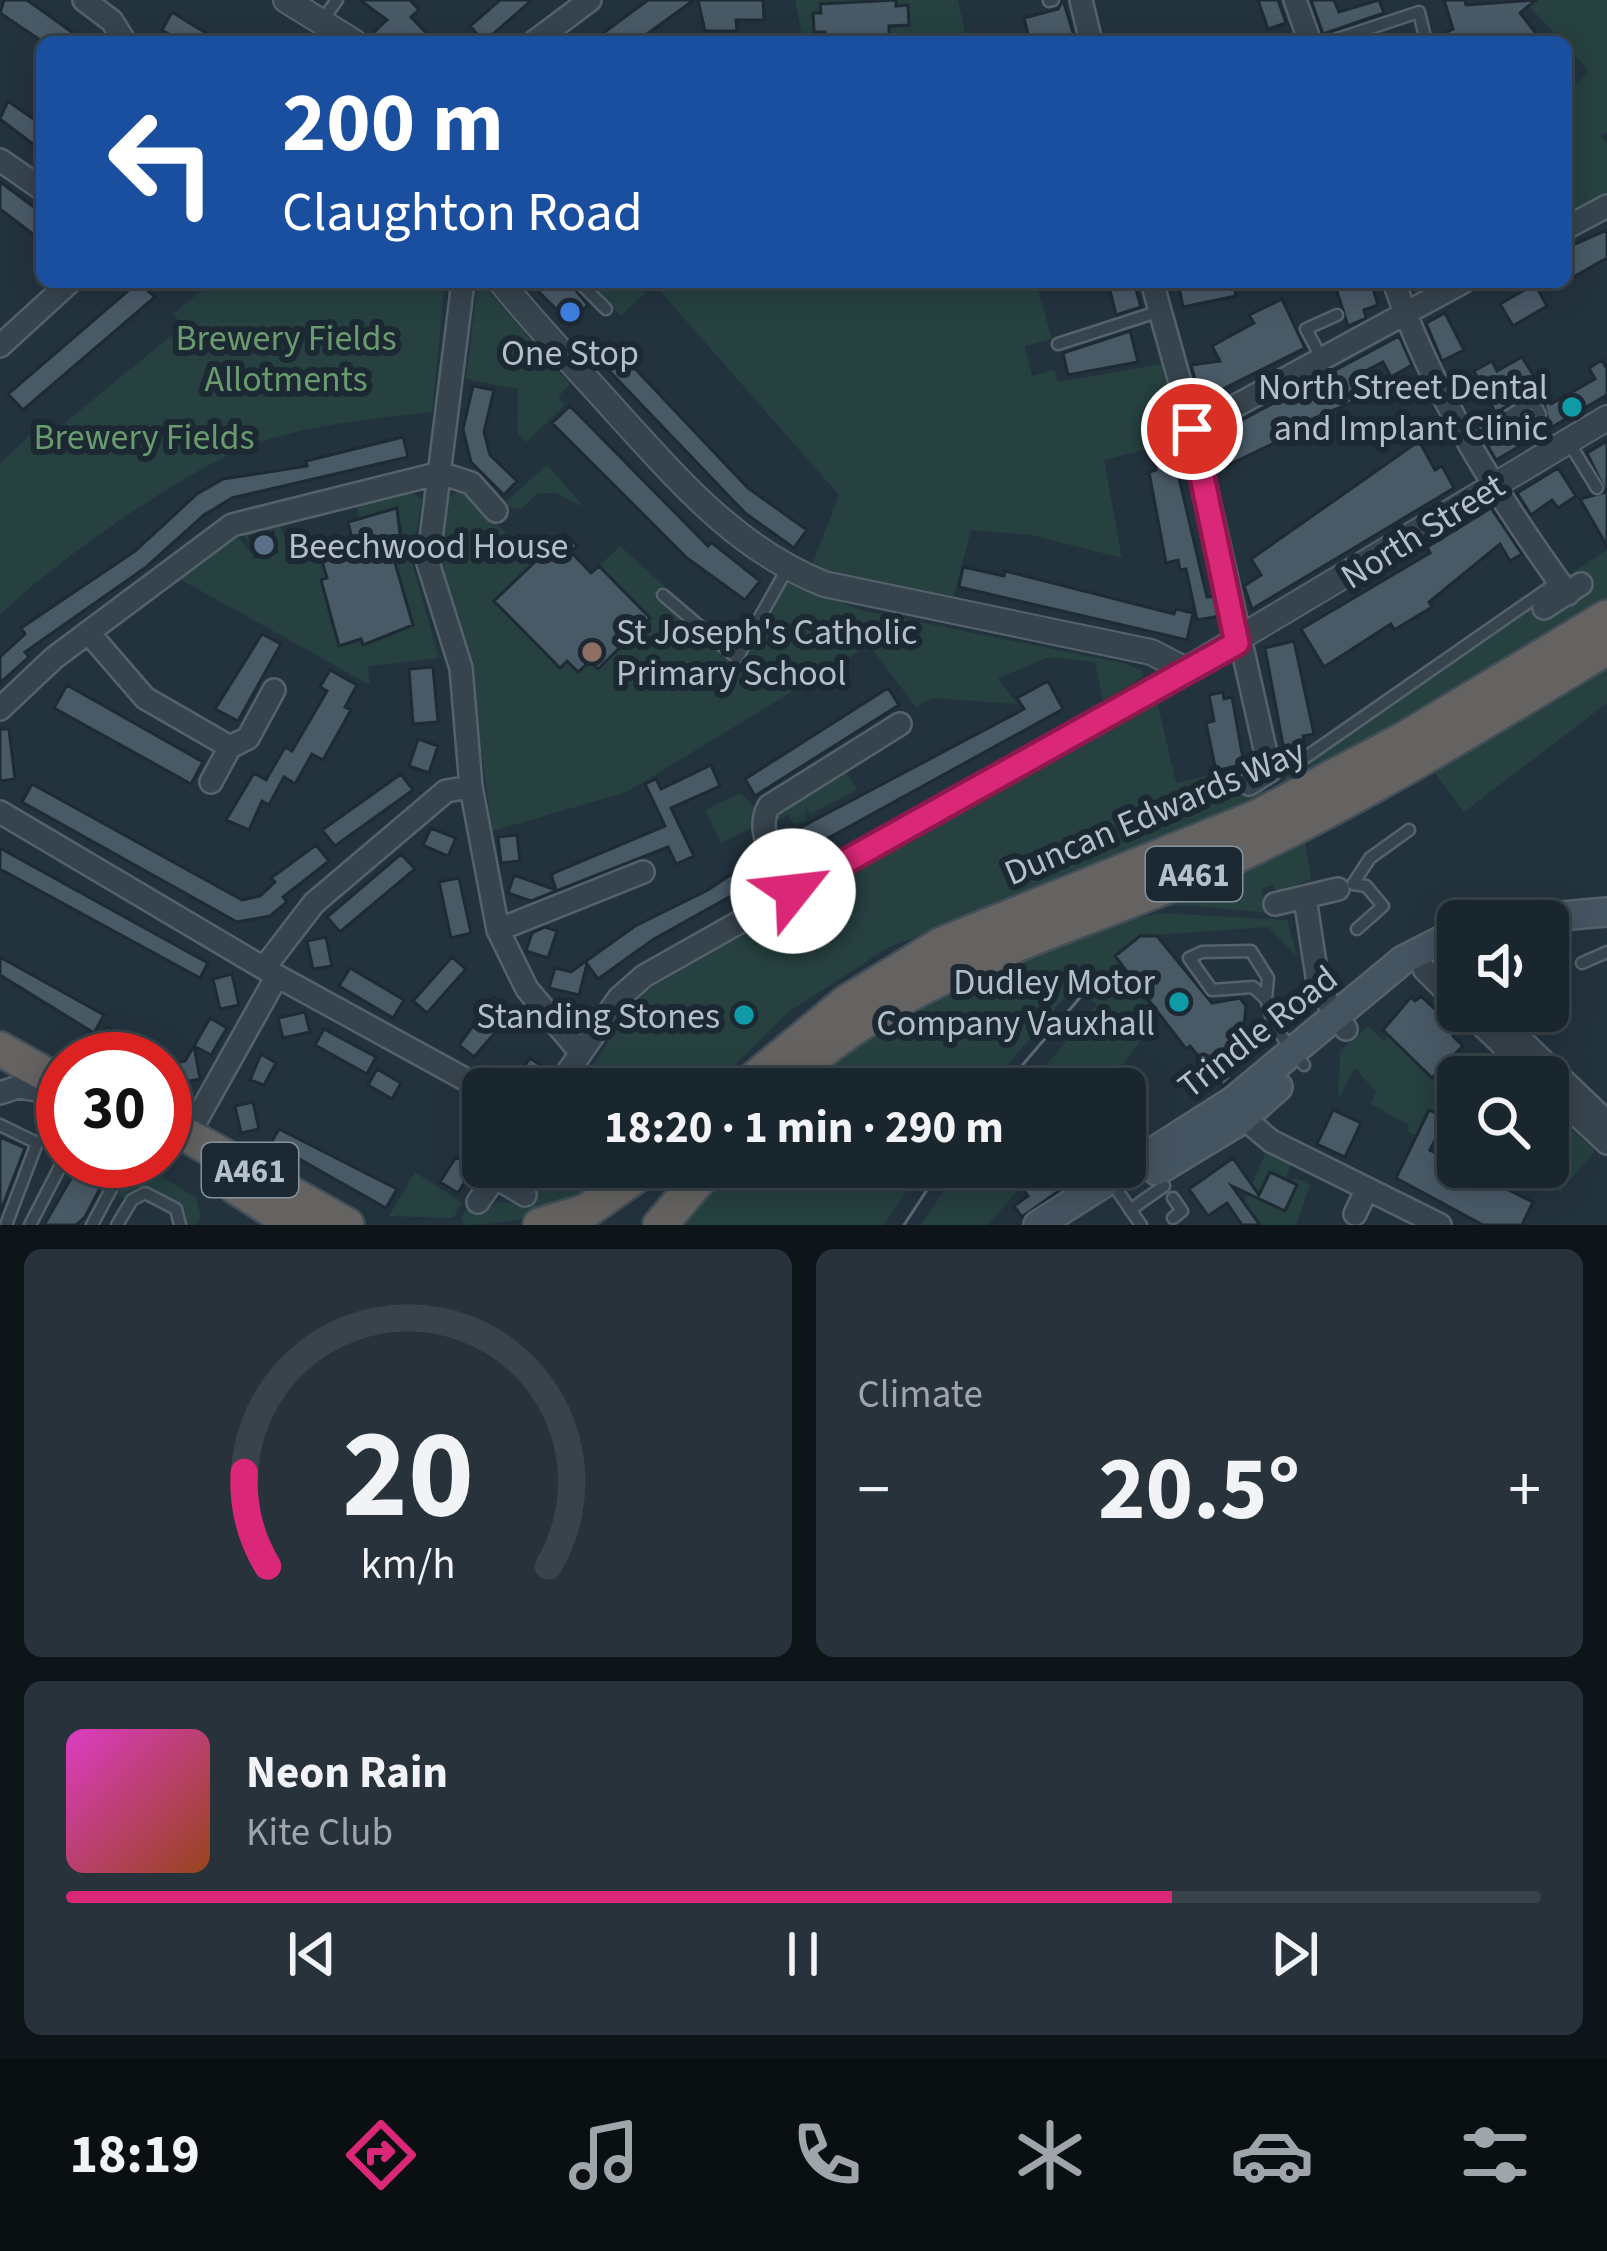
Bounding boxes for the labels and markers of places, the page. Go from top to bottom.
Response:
marker: One Stop [557,299,583,325]
place label: One Stop [501,328,639,379]
place label: North Street Dental and Implant Clinic [1258,362,1548,454]
pin [1141,378,1243,480]
marker: North Street Dental and Implant Clinic [1559,394,1585,420]
place label: Beechwood House [288,521,568,572]
marker: Beechwood House [251,532,277,558]
place label: St Joseph's Catholic Primary School [616,607,917,699]
marker: St Joseph's Catholic Primary School [579,639,605,665]
place label: Dudley Motor Company Vauxhall [876,957,1155,1049]
marker: Dudley Motor Company Vauxhall [1166,989,1192,1015]
place label: Standing Stones [476,991,720,1042]
marker: Standing Stones [731,1002,757,1028]

